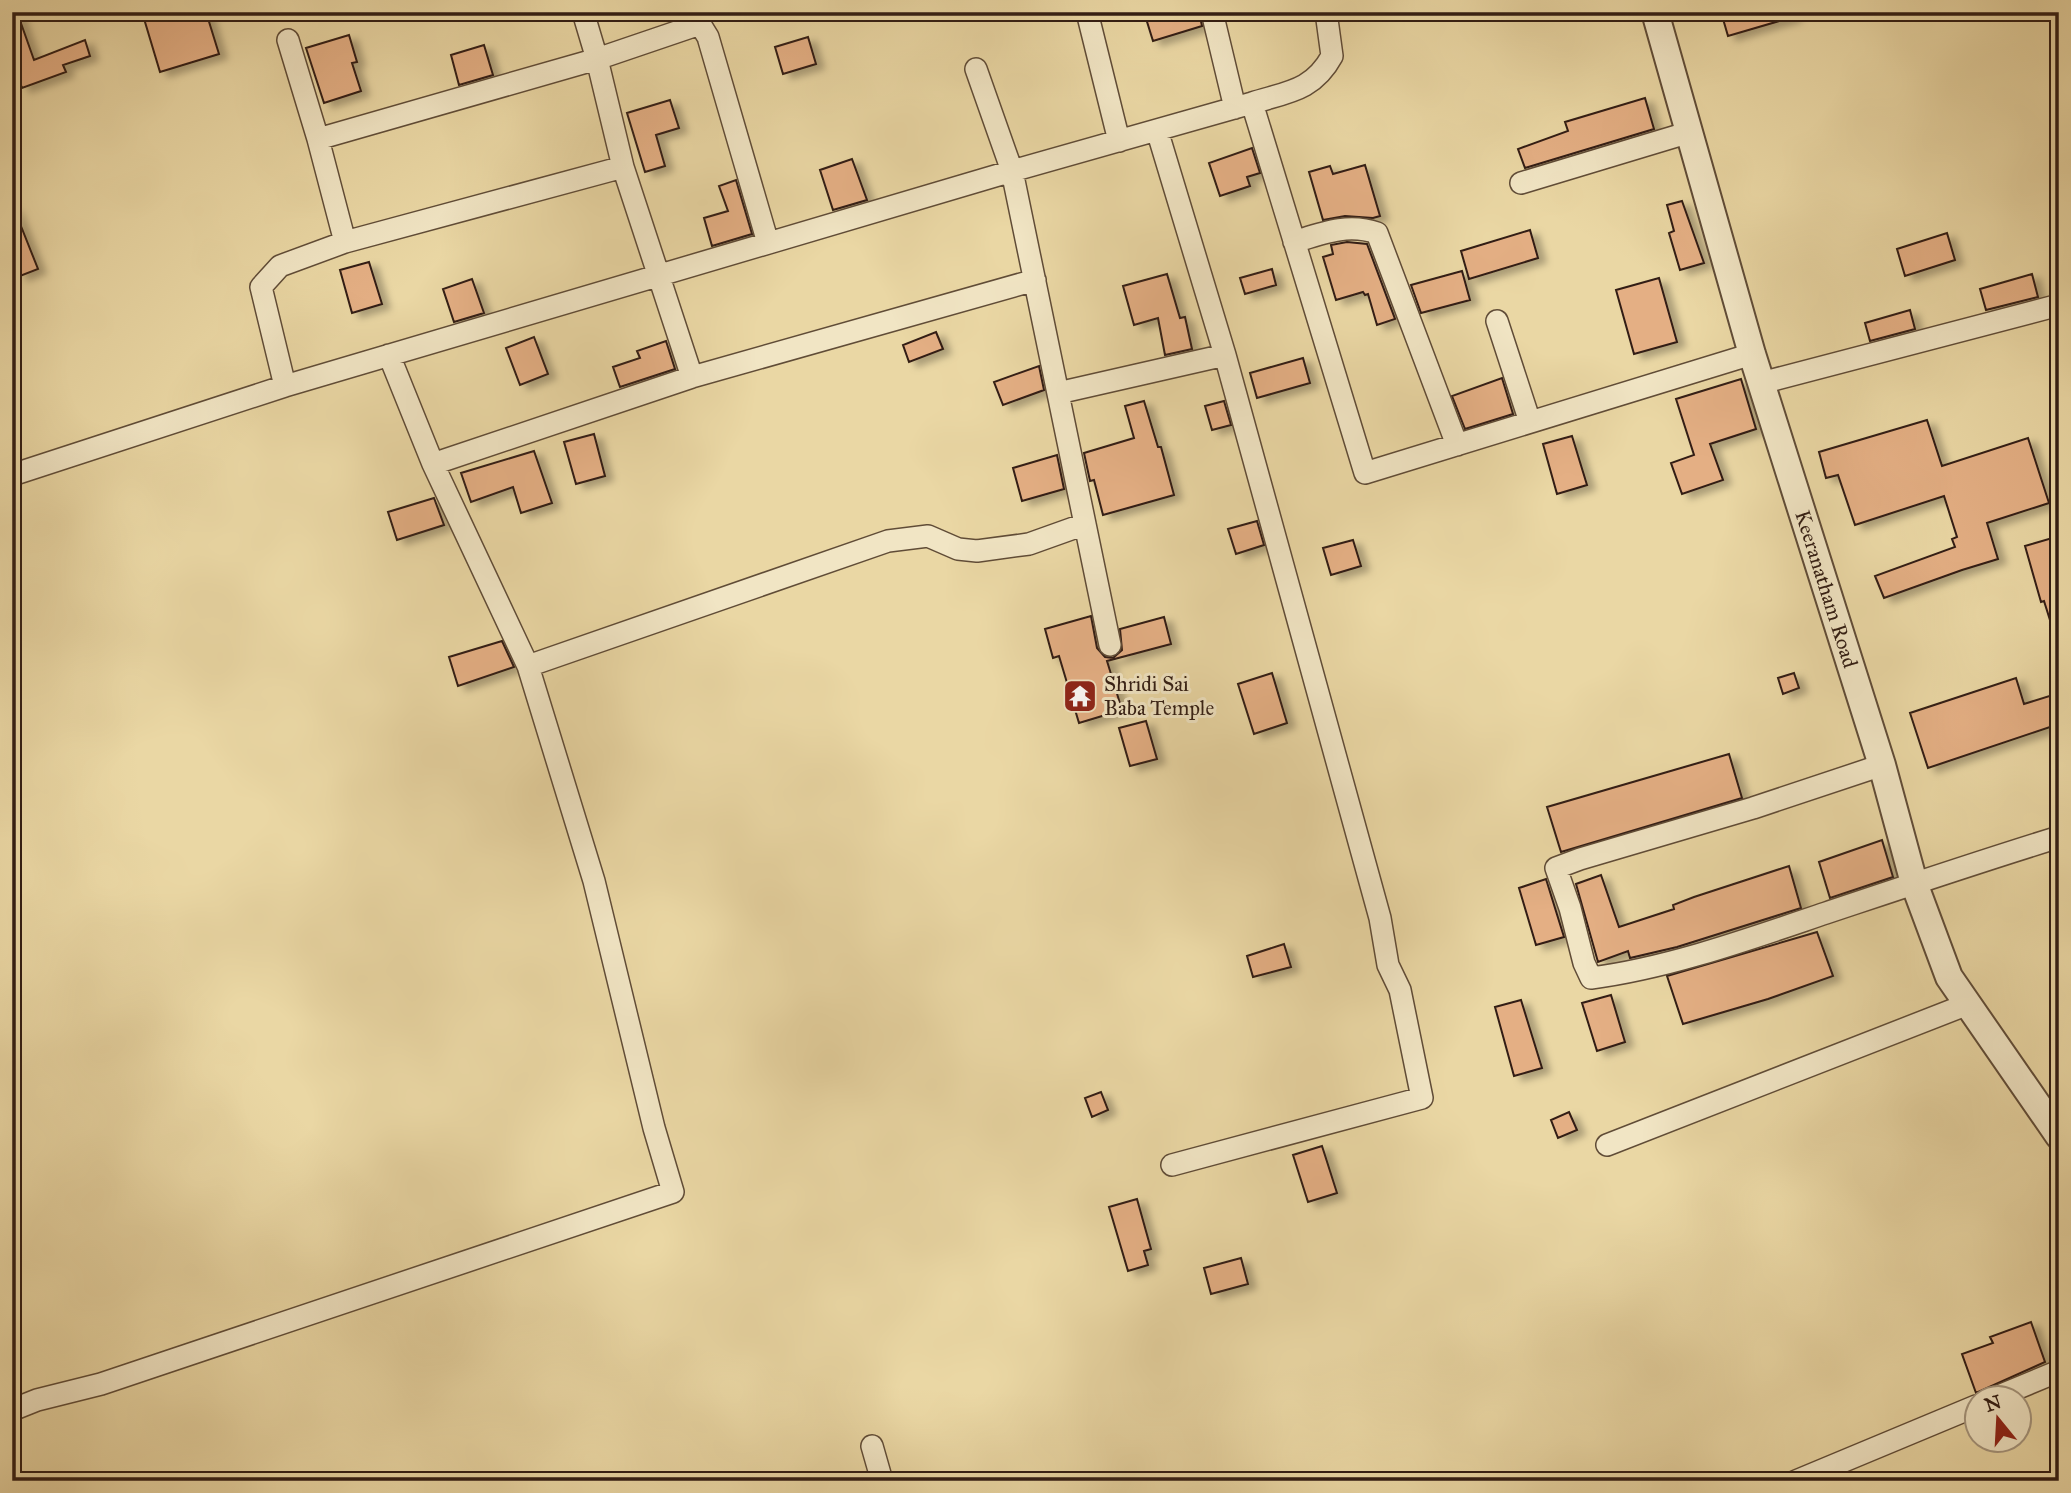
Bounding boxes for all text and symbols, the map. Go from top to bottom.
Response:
street label: Keeranatham Road [1789,507,1864,672]
place label: Shridi Sai Baba Temple [1104,671,1214,721]
temple icon: Shridi Sai Baba Temple [1061,677,1099,715]
north arrow [1962,1384,2032,1454]
text: N [1982,1390,2004,1417]

